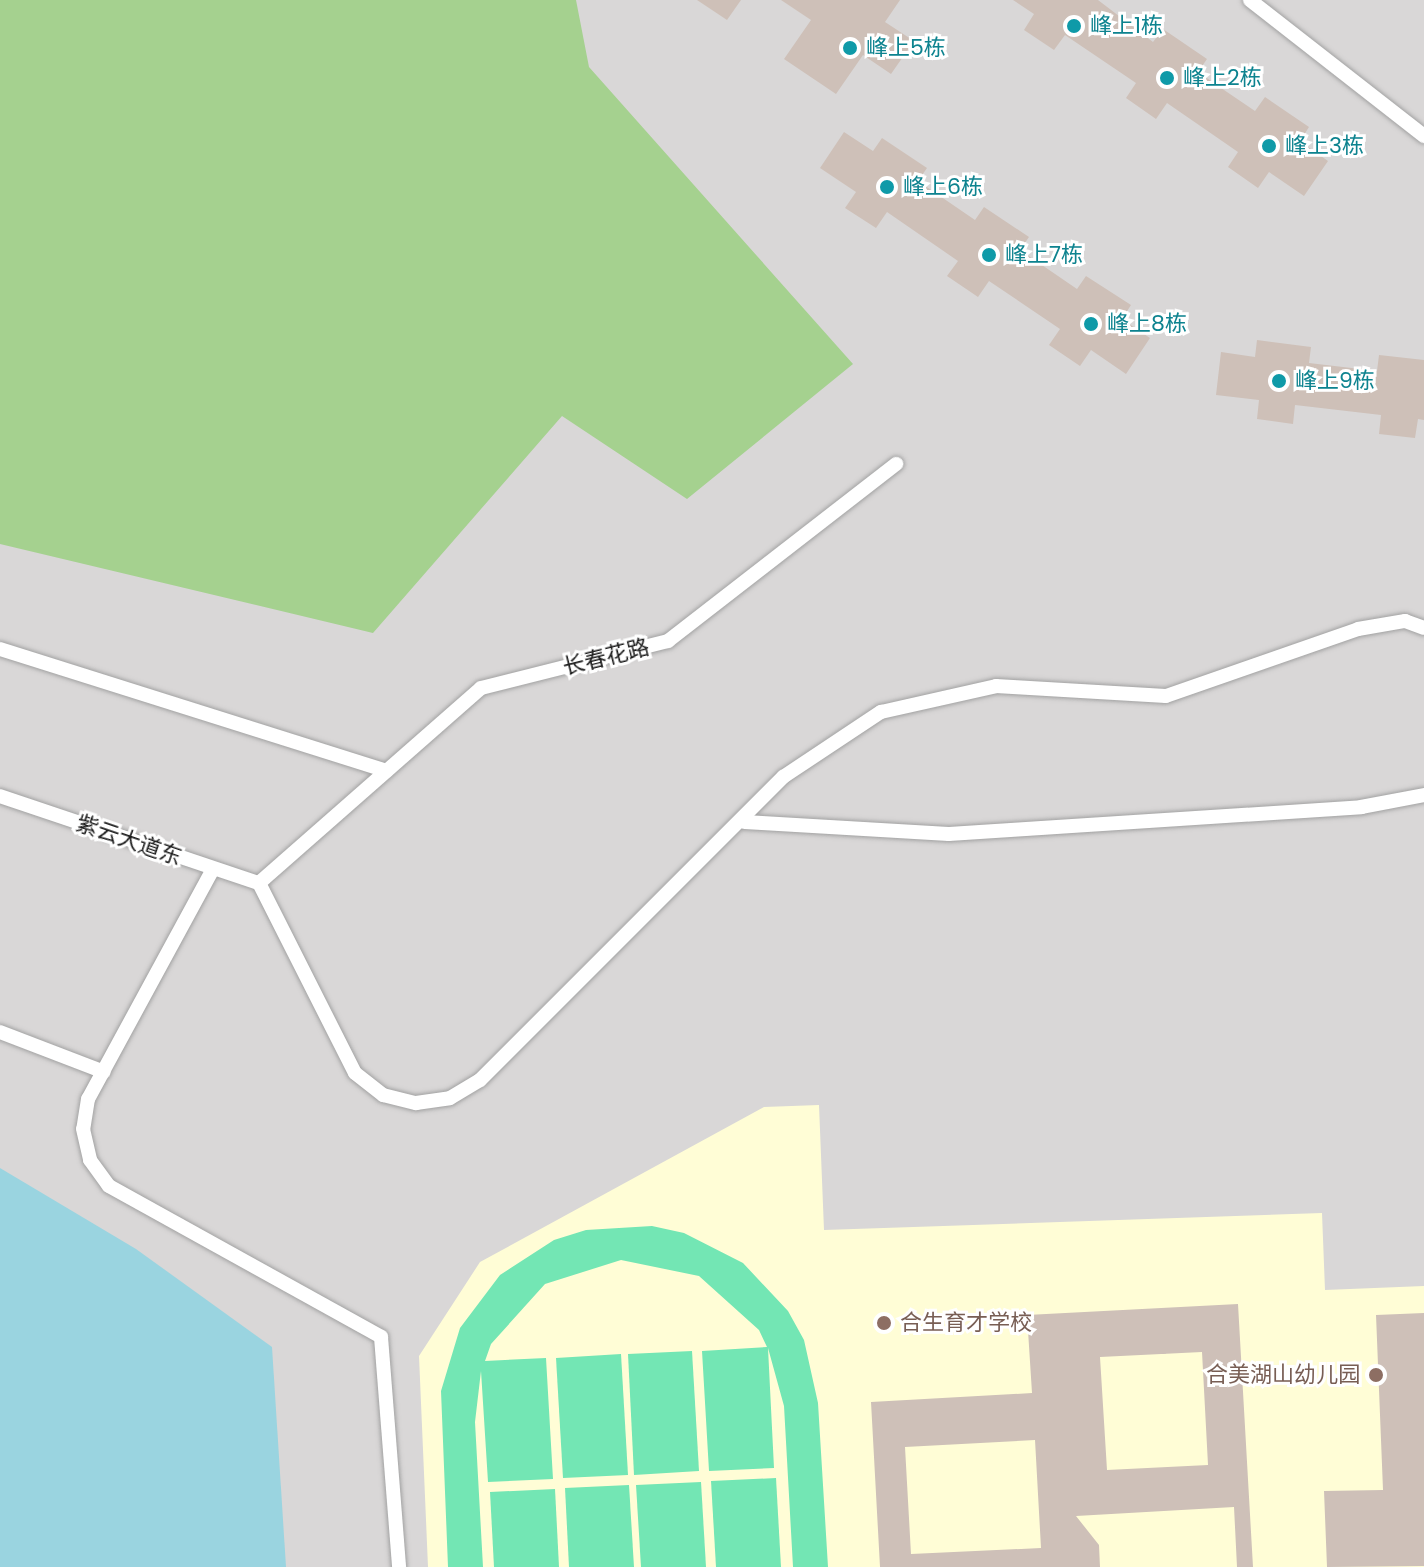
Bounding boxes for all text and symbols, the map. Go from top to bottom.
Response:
place label: 峰上1栋 [1090,13,1163,39]
marker: 峰上1栋 [1065,17,1083,35]
place label: 峰上5栋 [866,35,946,61]
marker: 峰上5栋 [841,39,859,57]
place label: 峰上2栋 [1183,65,1262,91]
marker: 峰上2栋 [1158,69,1176,87]
place label: 峰上3栋 [1285,133,1364,159]
marker: 峰上3栋 [1260,137,1278,155]
place label: 峰上6栋 [903,174,983,200]
marker: 峰上6栋 [878,178,896,196]
place label: 峰上7栋 [1005,242,1083,268]
marker: 峰上7栋 [980,246,998,264]
place label: 峰上8栋 [1107,311,1187,337]
marker: 峰上8栋 [1082,315,1100,333]
place label: 峰上9栋 [1295,368,1375,394]
marker: 峰上9栋 [1270,372,1288,390]
street label: 长春花路 [560,634,652,680]
street label: 紫云大道东 [73,810,185,870]
place label: 合生育才学校 [900,1310,1032,1336]
marker: 合生育才学校 [875,1314,893,1332]
place label: 合美湖山幼儿园 [1206,1362,1360,1388]
marker: 合美湖山幼儿园 [1367,1366,1385,1384]

